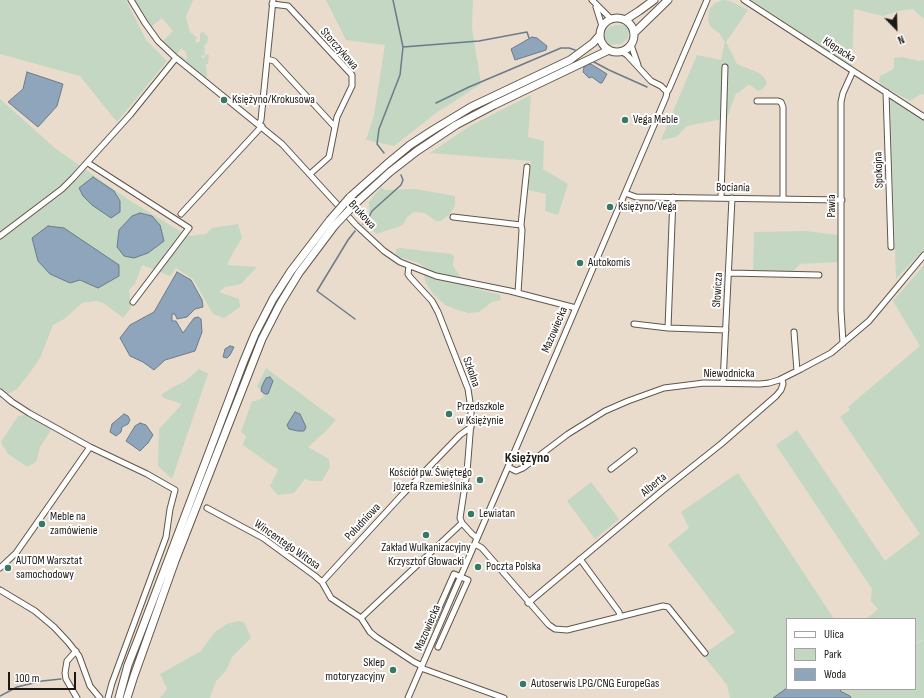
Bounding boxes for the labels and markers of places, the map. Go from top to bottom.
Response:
place label: Księżyno/Krokusowa [232,93,315,107]
marker: Księżyno/Krokusowa [219,95,229,105]
place label: Vega Meble [633,113,678,127]
marker: Vega Meble [620,115,630,125]
place label: Księżyno/Vega [618,200,677,214]
marker: Księżyno/Vega [605,202,615,212]
place label: Autokomis [588,256,630,270]
marker: Autokomis [575,258,585,268]
place label: Przedszkole w Księżynie [457,400,504,428]
marker: Przedszkole w Księżynie [444,409,454,419]
place label: Kościół pw. Świętego Józefa Rzemieślnika [389,466,472,494]
marker: Kościół pw. Świętego Józefa Rzemieślnika [475,475,485,485]
place label: Lewiatan [479,507,515,521]
marker: Lewiatan [466,509,476,519]
place label: Meble na zamówienie [50,510,98,538]
marker: Meble na zamówienie [37,519,47,529]
marker: Zakład Wulkanizacyjny Krzysztof Głowacki [421,530,431,540]
place label: Zakład Wulkanizacyjny Krzysztof Głowacki [381,541,471,569]
place label: AUTOM Warsztat samochodowy [16,554,82,582]
place label: Poczta Polska [486,560,541,574]
marker: Poczta Polska [473,562,483,572]
marker: AUTOM Warsztat samochodowy [3,563,13,573]
place label: Sklep motoryzacyjny [325,656,385,684]
marker: Sklep motoryzacyjny [388,665,398,675]
place label: Autoserwis LPG/CNG EuropeGas [531,677,659,691]
marker: Autoserwis LPG/CNG EuropeGas [518,679,528,689]

